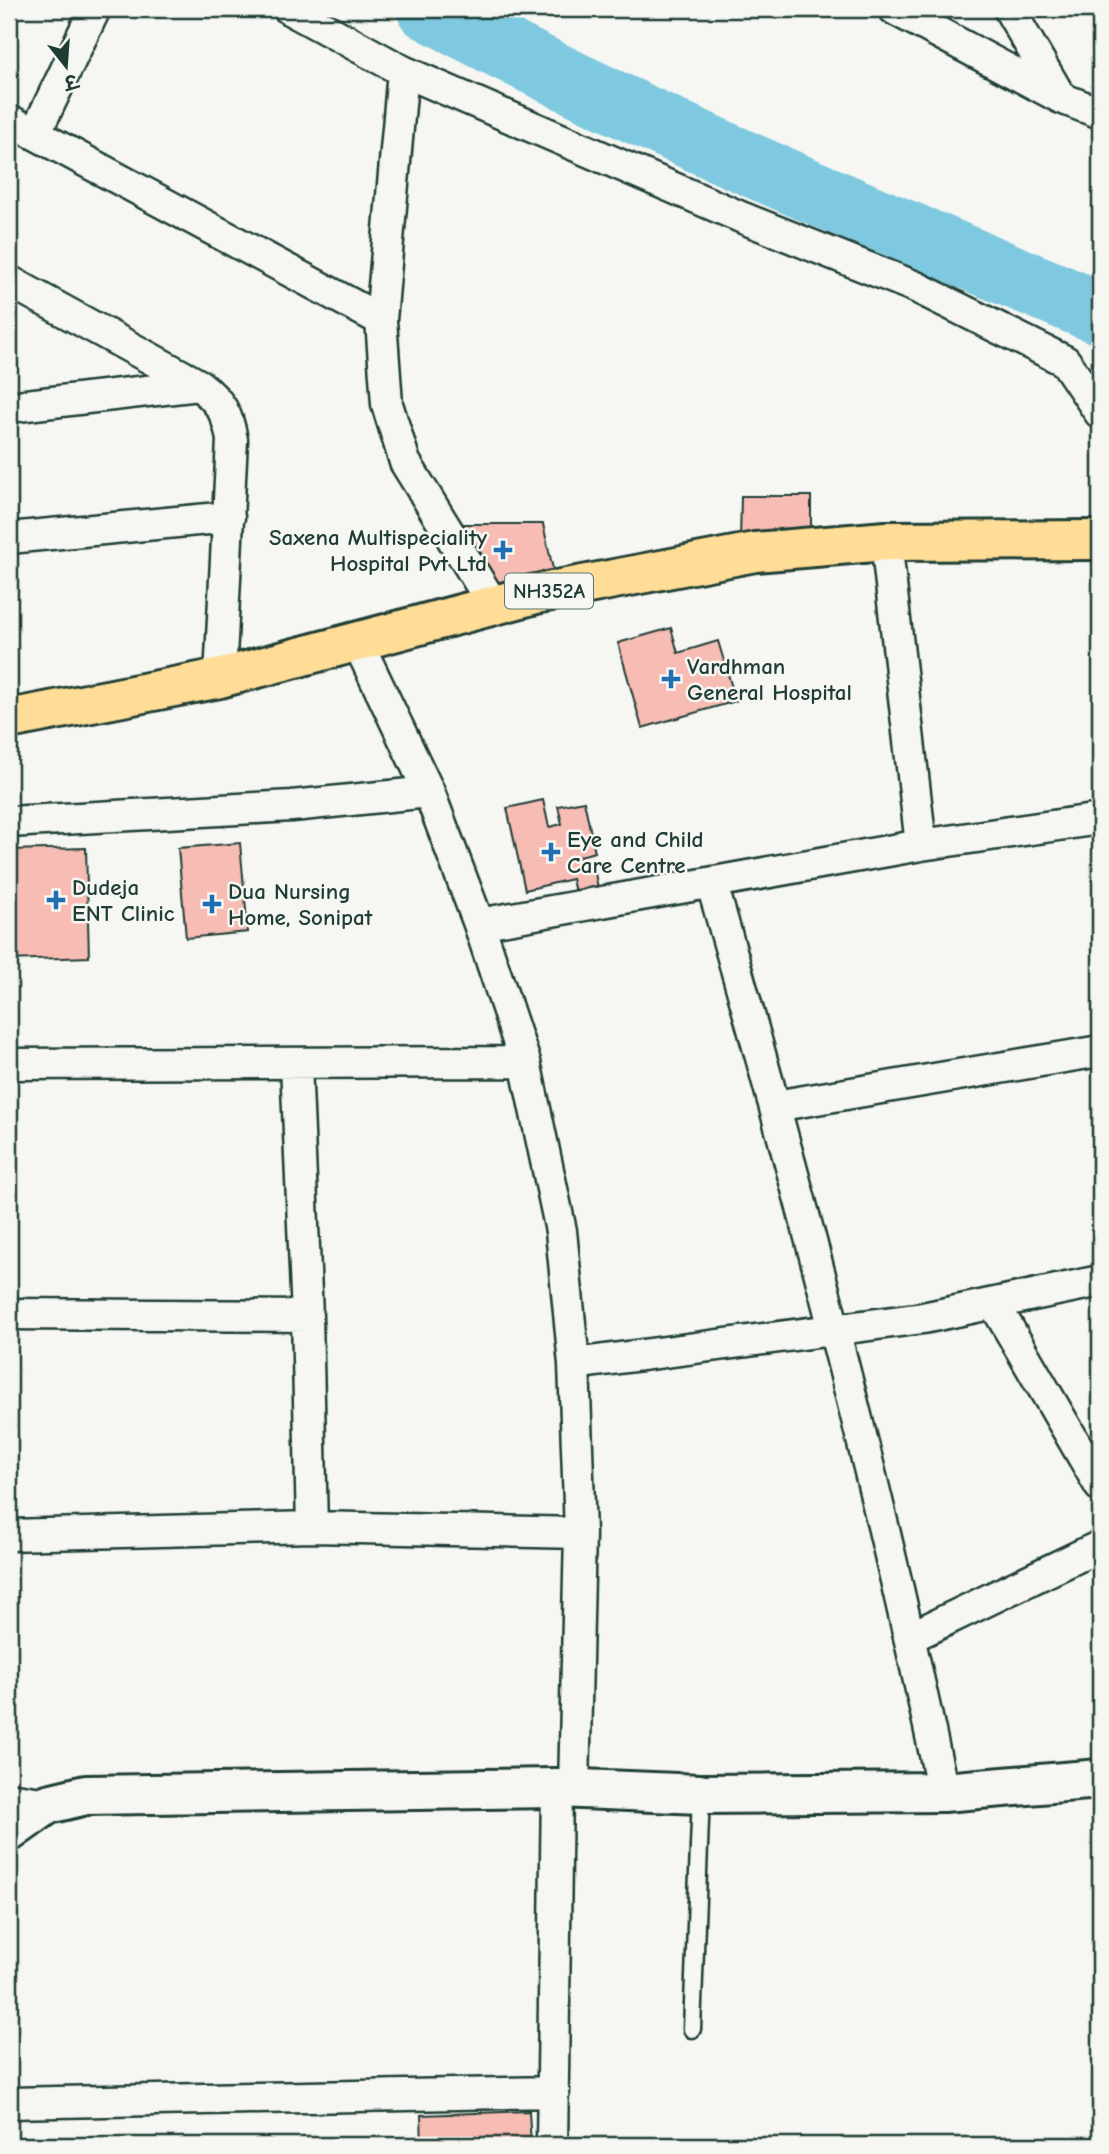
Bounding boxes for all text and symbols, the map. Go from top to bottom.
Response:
north arrow [32,32,102,102]
text: उ [59,68,82,94]
place label: Saxena Multispeciality Hospital Pvt Ltd [269,524,487,577]
marker: Saxena Multispeciality Hospital Pvt Ltd [493,540,513,560]
road number: NH352A [505,574,593,608]
place label: Vardhman General Hospital [687,653,852,706]
marker: Vardhman General Hospital [661,669,681,689]
place label: Eye and Child Care Centre [567,826,704,879]
marker: Eye and Child Care Centre [541,842,561,862]
place label: Dudeja ENT Clinic [72,874,175,927]
place label: Dua Nursing Home, Sonipat [228,878,373,931]
marker: Dudeja ENT Clinic [46,890,66,910]
marker: Dua Nursing Home, Sonipat [202,894,222,914]

